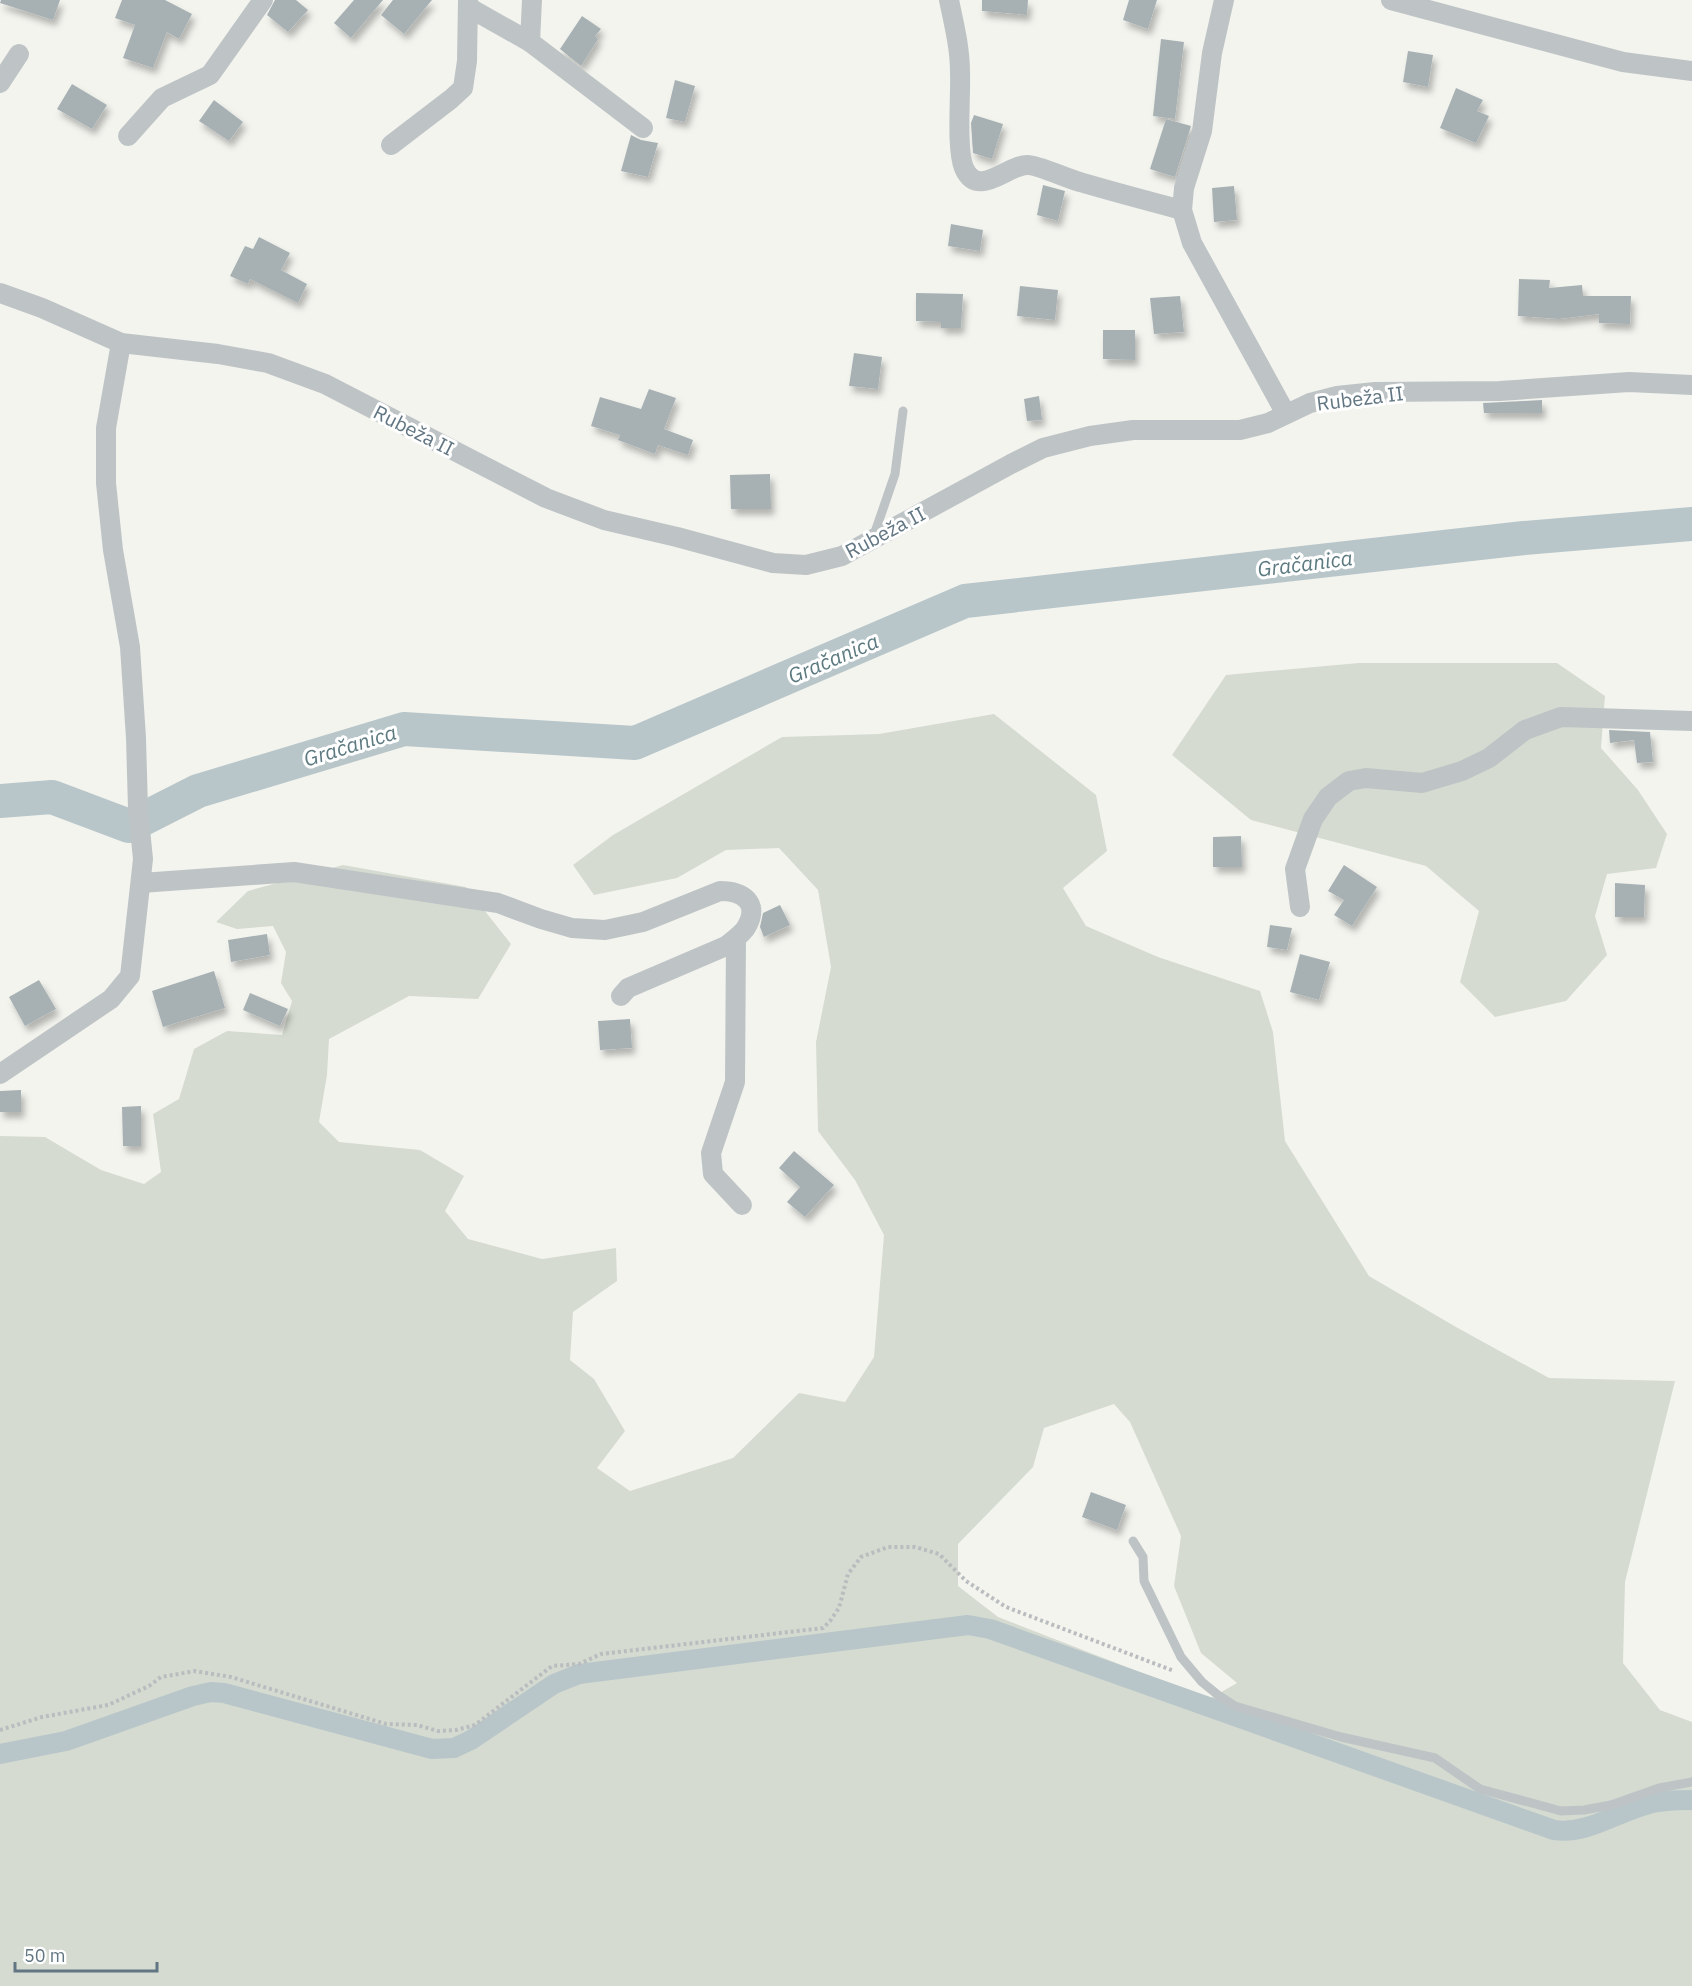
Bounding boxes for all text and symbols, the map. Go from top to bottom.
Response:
street label: Rubeža II [1315,379,1405,417]
street label: Rubeža II [369,398,459,462]
street label: Rubeža II [840,500,930,564]
water label: Gračanica [1256,543,1354,583]
water label: Gračanica [784,626,882,690]
water label: Gračanica [300,718,400,772]
scale bar [15,1935,158,1973]
text: 50 m [24,1944,66,1967]

